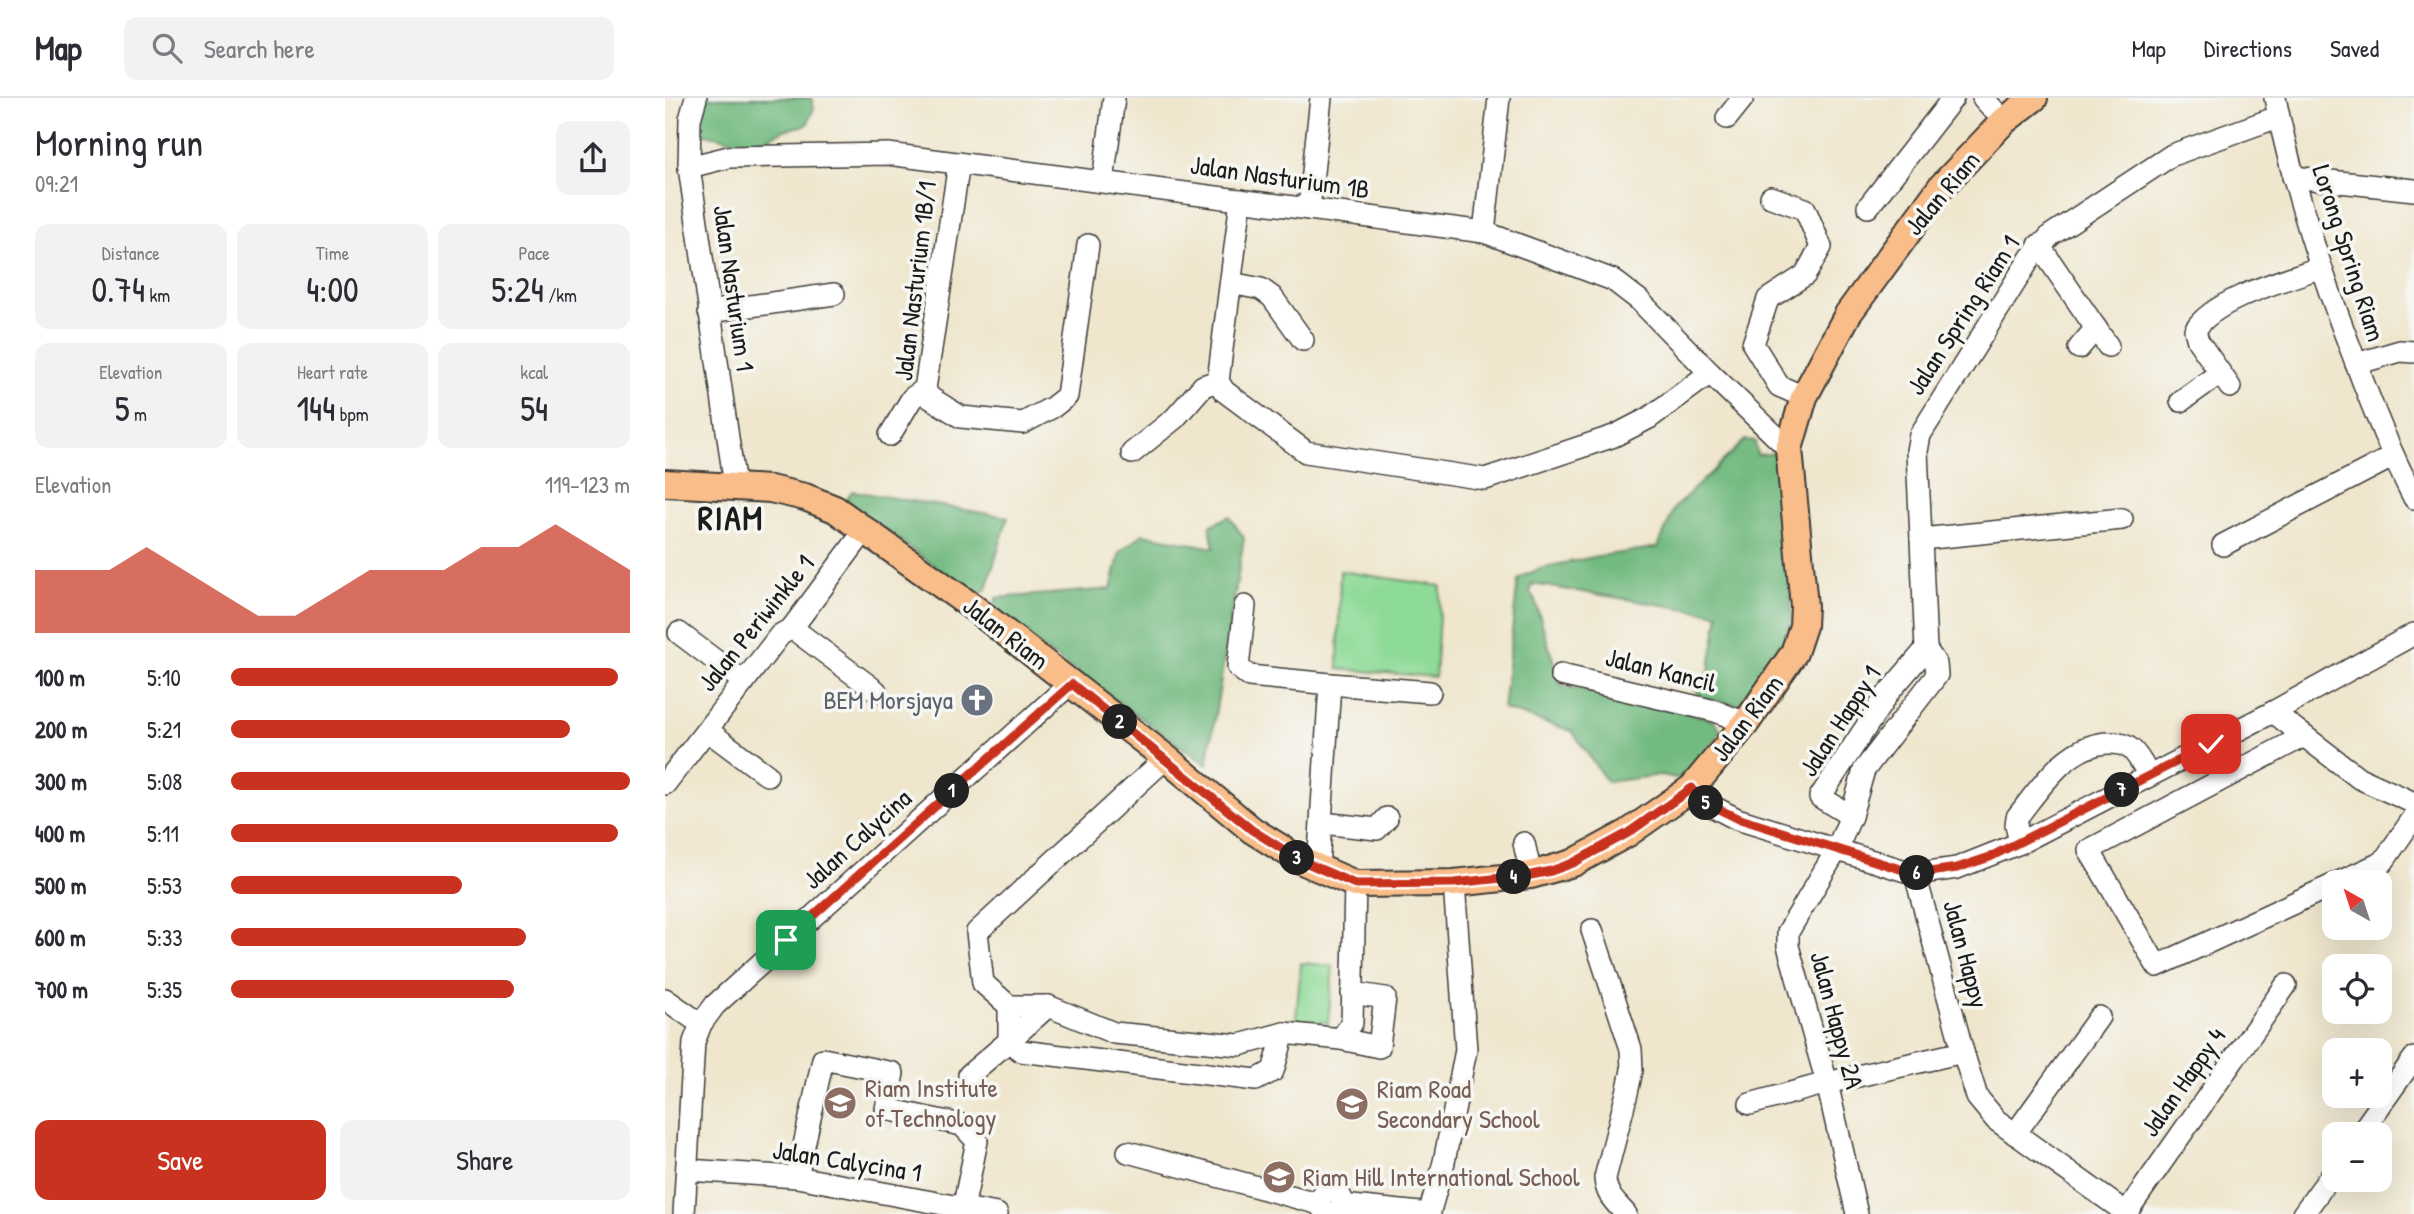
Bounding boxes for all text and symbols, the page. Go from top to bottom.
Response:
search box [124,17,614,80]
text: Map [35,26,82,70]
icon: search [148,29,186,67]
text: Search here [204,31,315,66]
text: Map [2132,32,2166,64]
text: Directions [2204,32,2292,64]
text: Saved [2330,32,2379,64]
text: Morning run [35,116,203,168]
button: share [556,121,630,195]
street label: Jalan Riam [1896,143,1987,242]
street label: Jalan Nasturium 1B [1188,147,1372,206]
street label: Lorong Spring Riam [2304,160,2394,346]
text: 09:21 [35,168,78,199]
street label: Jalan Nasturium 1B/1 [885,179,944,383]
street label: Jalan Nasturium 1 [706,203,763,373]
street label: Jalan Spring Riam 1 [1898,228,2027,401]
text: Distance [102,240,160,266]
text: Time [316,240,349,266]
text: Pace [518,240,550,266]
text: 0.74 [91,266,145,313]
text: 4:00 [306,266,359,313]
text: 5:24 [491,266,544,313]
text: km [145,282,170,308]
text: /km [544,282,577,308]
text: Elevation [99,359,162,385]
text: Heart rate [297,359,368,385]
text: kcal [520,359,548,385]
text: 5 [115,385,130,432]
text: 144 [296,385,335,432]
text: 54 [520,385,548,432]
text: m [130,401,147,427]
text: bpm [335,401,369,427]
text: Elevation [35,469,111,500]
text: 119–123 m [545,469,630,500]
district label: RIAM [698,496,764,540]
street label: Jalan Periwinkle 1 [690,547,822,698]
street label: Jalan Riam [956,588,1057,677]
street label: Jalan Kancil [1602,639,1720,700]
street label: Jalan Happy 1 [1791,658,1888,783]
text: 100 m [35,662,85,693]
text: 5:10 [147,662,181,693]
street label: Jalan Riam [1702,667,1791,768]
church icon: BEM Morsjaya [958,681,996,719]
place label: BEM Morsjaya [823,682,953,717]
pin: 2 [1103,704,1137,740]
text: 2 [1115,708,1124,734]
text: 200 m [35,714,87,745]
text: 5:21 [147,714,181,745]
pin [2181,714,2241,774]
icon: check [2192,725,2230,763]
text: 300 m [35,766,87,797]
text: 5:08 [147,766,182,797]
pin: 7 [2105,772,2139,808]
pin: 1 [935,774,969,808]
text: 7 [2117,776,2126,802]
text: 1 [948,777,955,803]
street label: Jalan Calycina [795,780,918,897]
pin: 5 [1689,786,1723,820]
text: 5 [1701,789,1710,815]
text: 400 m [35,818,85,849]
text: 5:11 [147,818,179,849]
pin: 3 [1279,840,1315,876]
text: 3 [1292,844,1301,870]
pin: 6 [1899,856,1935,890]
text: 6 [1913,859,1920,885]
pin: 4 [1497,860,1531,894]
text: 4 [1510,863,1517,889]
text: 500 m [35,870,86,901]
text: 5:53 [147,870,182,901]
north arrow [2322,870,2392,940]
map controls [2322,870,2392,1192]
street label: Jalan Happy [1935,896,1998,1012]
pin [756,910,816,970]
icon: arrive [767,921,805,959]
text: 600 m [35,922,86,953]
text: 5:33 [147,922,183,953]
street label: Jalan Happy 2A [1802,947,1873,1093]
button: locate [2322,954,2392,1024]
text: 700 m [35,974,88,1005]
text: 5:35 [147,974,182,1005]
street label: Jalan Happy 4 [2132,1020,2233,1143]
button: + [2322,1038,2392,1108]
place label: Riam Institute of Technology [865,1070,998,1135]
place label: Riam Road Secondary School [1377,1071,1540,1136]
school or university icon: Riam Institute of Technology [821,1084,859,1122]
school or university icon: Riam Road Secondary School [1333,1085,1371,1123]
button: Save [35,1120,326,1200]
button: Share [340,1120,630,1200]
button: − [2322,1122,2392,1192]
street label: Jalan Calycina 1 [770,1131,924,1190]
school or university icon: Riam Hill International School [1260,1158,1298,1196]
place label: Riam Hill International School [1303,1159,1580,1194]

